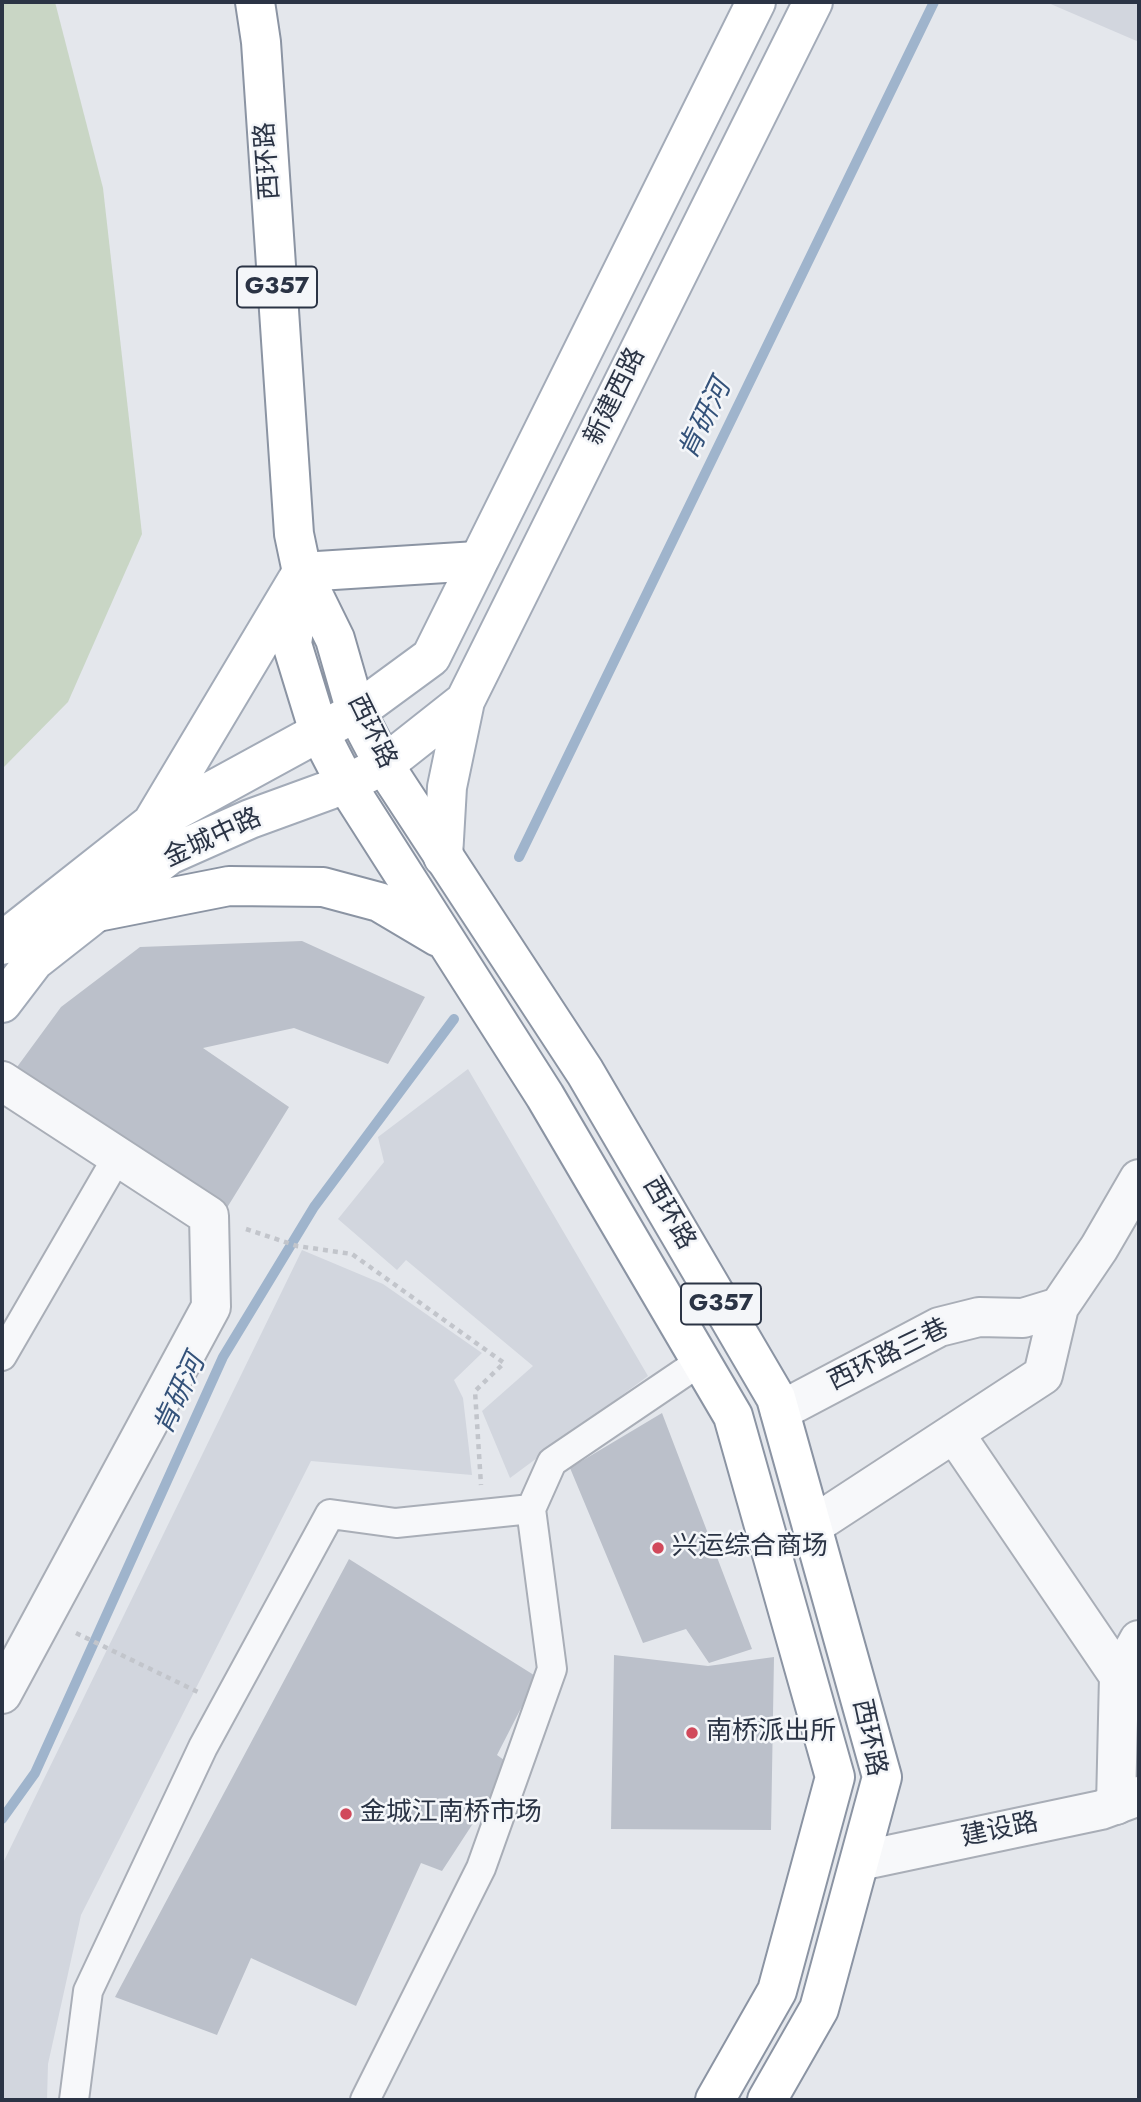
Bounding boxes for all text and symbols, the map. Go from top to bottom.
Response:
street label: 西环路 [251,121,287,201]
road number: G357 [237,266,317,308]
street label: 新建西路 [579,343,653,451]
water label: 肯研河 [672,375,740,465]
street label: 西环路 [340,690,402,774]
street label: 金城中路 [159,803,267,875]
street label: 西环路 [635,1172,701,1256]
road number: G357 [681,1284,761,1324]
street label: 西环路三巷 [824,1313,954,1399]
water label: 肯研河 [148,1350,214,1440]
place label: 兴运综合商场 [672,1532,828,1564]
marker: 兴运综合商场 [650,1540,666,1556]
street label: 西环路 [845,1697,891,1779]
place label: 南桥派出所 [706,1717,836,1749]
marker: 南桥派出所 [684,1725,700,1741]
place label: 金城江南桥市场 [360,1798,542,1830]
marker: 金城江南桥市场 [338,1806,354,1822]
street label: 建设路 [959,1808,1041,1854]

